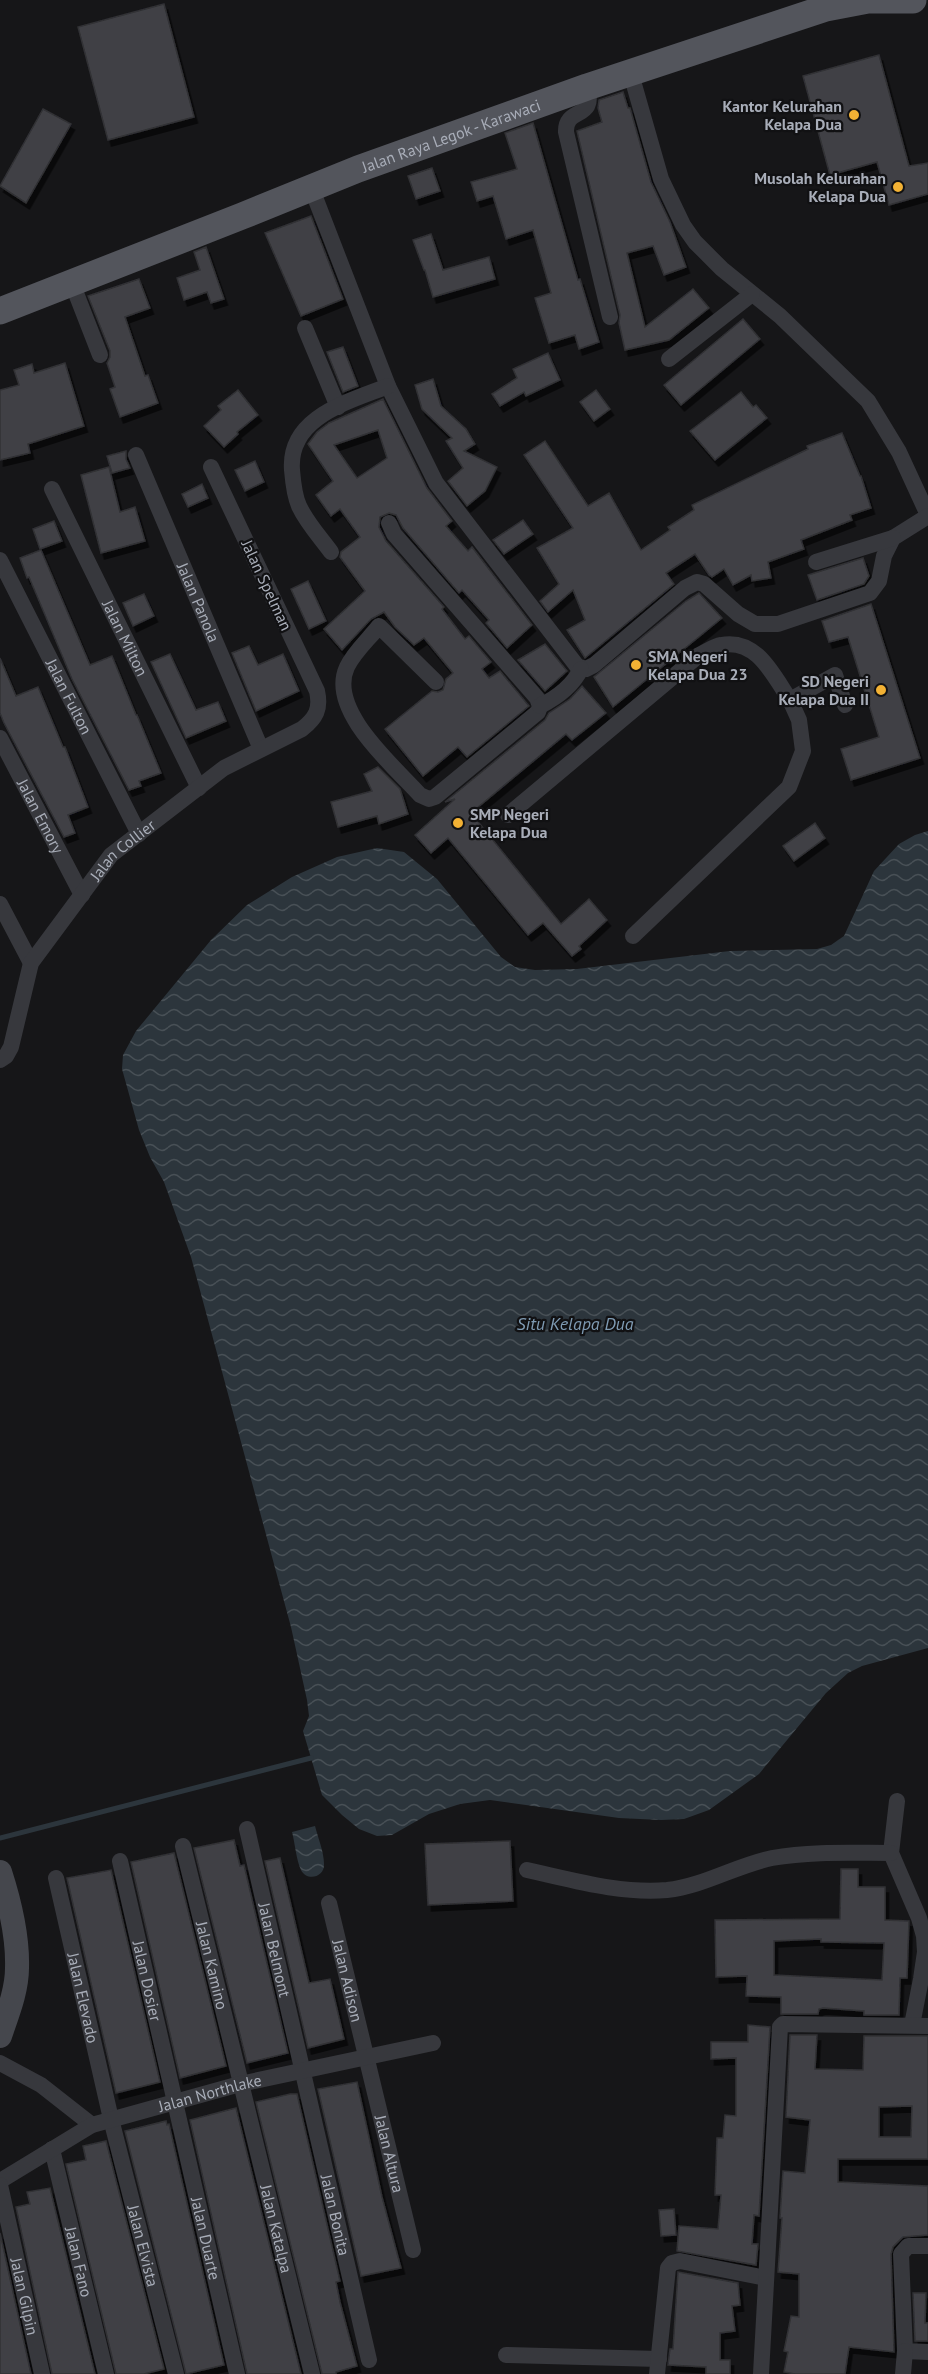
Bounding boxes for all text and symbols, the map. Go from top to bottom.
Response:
street label: Jalan Raya Legok - Karawaci [358,94,543,177]
place label: Kantor Kelurahan Kelapa Dua [722,96,842,134]
marker: Kantor Kelurahan Kelapa Dua [847,108,861,122]
place label: Musolah Kelurahan Kelapa Dua [754,168,886,206]
marker: Musolah Kelurahan Kelapa Dua [891,180,905,194]
street label: Jalan Spelman [237,536,297,634]
street label: Jalan Panola [172,559,224,645]
street label: Jalan Milton [98,596,152,679]
place label: SMA Negeri Kelapa Dua 23 [648,646,748,684]
street label: Jalan Fulton [41,654,97,738]
marker: SMA Negeri Kelapa Dua 23 [629,658,643,672]
place label: SD Negeri Kelapa Dua II [778,671,869,709]
marker: SD Negeri Kelapa Dua II [874,683,888,697]
street label: Jalan Emory [13,774,69,857]
place label: SMP Negeri Kelapa Dua [470,804,549,842]
street label: Jalan Collier [85,814,160,886]
marker: SMP Negeri Kelapa Dua [451,816,465,830]
water label: Situ Kelapa Dua [516,1312,634,1335]
street label: Jalan Belmont [254,1900,295,2000]
street label: Jalan Kamino [192,1918,233,2012]
street label: Jalan Adison [328,1937,367,2024]
street label: Jalan Dosier [128,1938,166,2024]
street label: Jalan Elevado [63,1950,103,2045]
street label: Jalan Northlake [155,2070,263,2116]
street label: Jalan Altura [370,2112,409,2195]
street label: Jalan Bonita [316,2171,355,2257]
street label: Jalan Katalpa [256,2182,297,2275]
street label: Jalan Duarte [187,2194,225,2282]
street label: Jalan Elvista [123,2202,163,2289]
street label: Jalan Fano [61,2224,97,2299]
street label: Jalan Gilpin [6,2255,43,2337]

